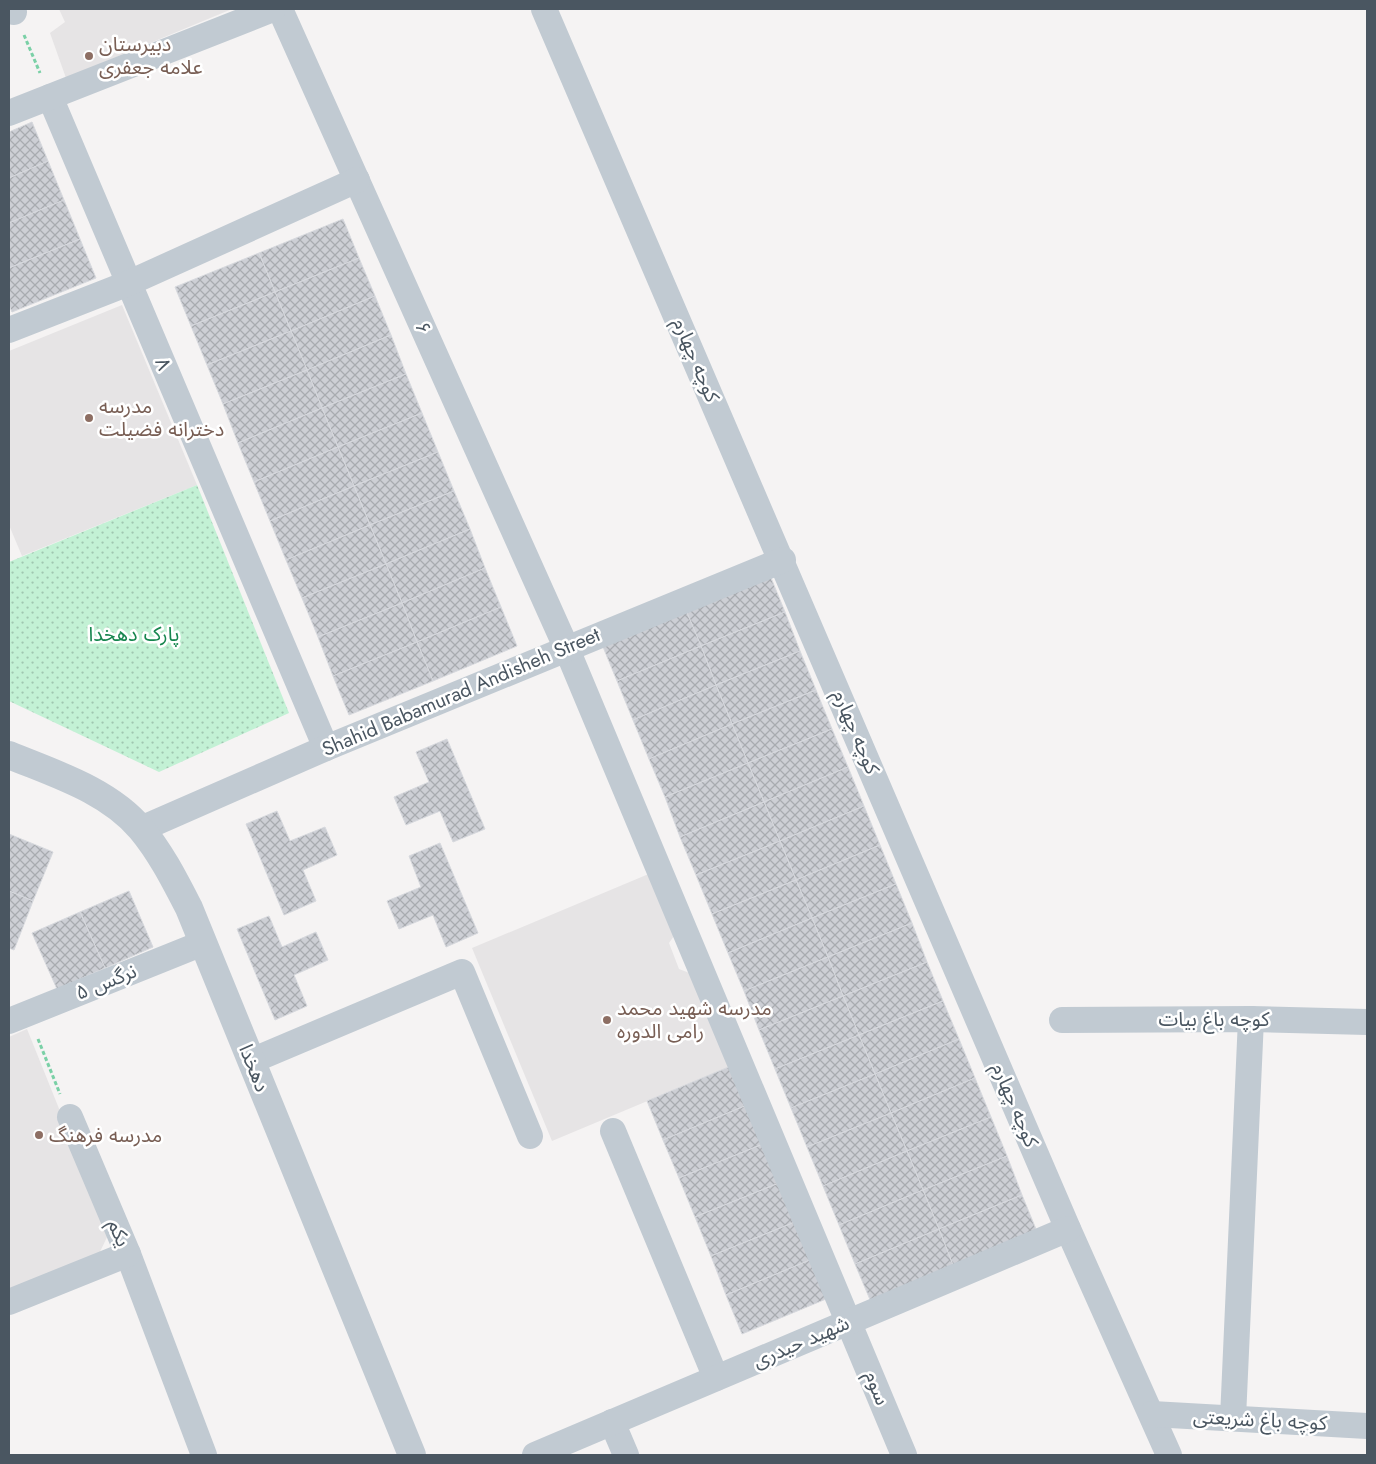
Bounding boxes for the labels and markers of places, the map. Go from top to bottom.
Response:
place label: دبیرستان علامه جعفری [99,30,202,82]
marker: دبیرستان علامه جعفری [83,50,95,62]
place label: مدرسه دخترانه فضيلت [99,392,224,444]
marker: مدرسه دخترانه فضيلت [83,412,95,424]
place label: مدرسه شهید محمد رامی الدوره [617,994,772,1046]
marker: مدرسه شهید محمد رامی الدوره [601,1014,613,1026]
place label: مدرسه فرهنگ [49,1121,162,1150]
marker: مدرسه فرهنگ [33,1129,45,1141]

